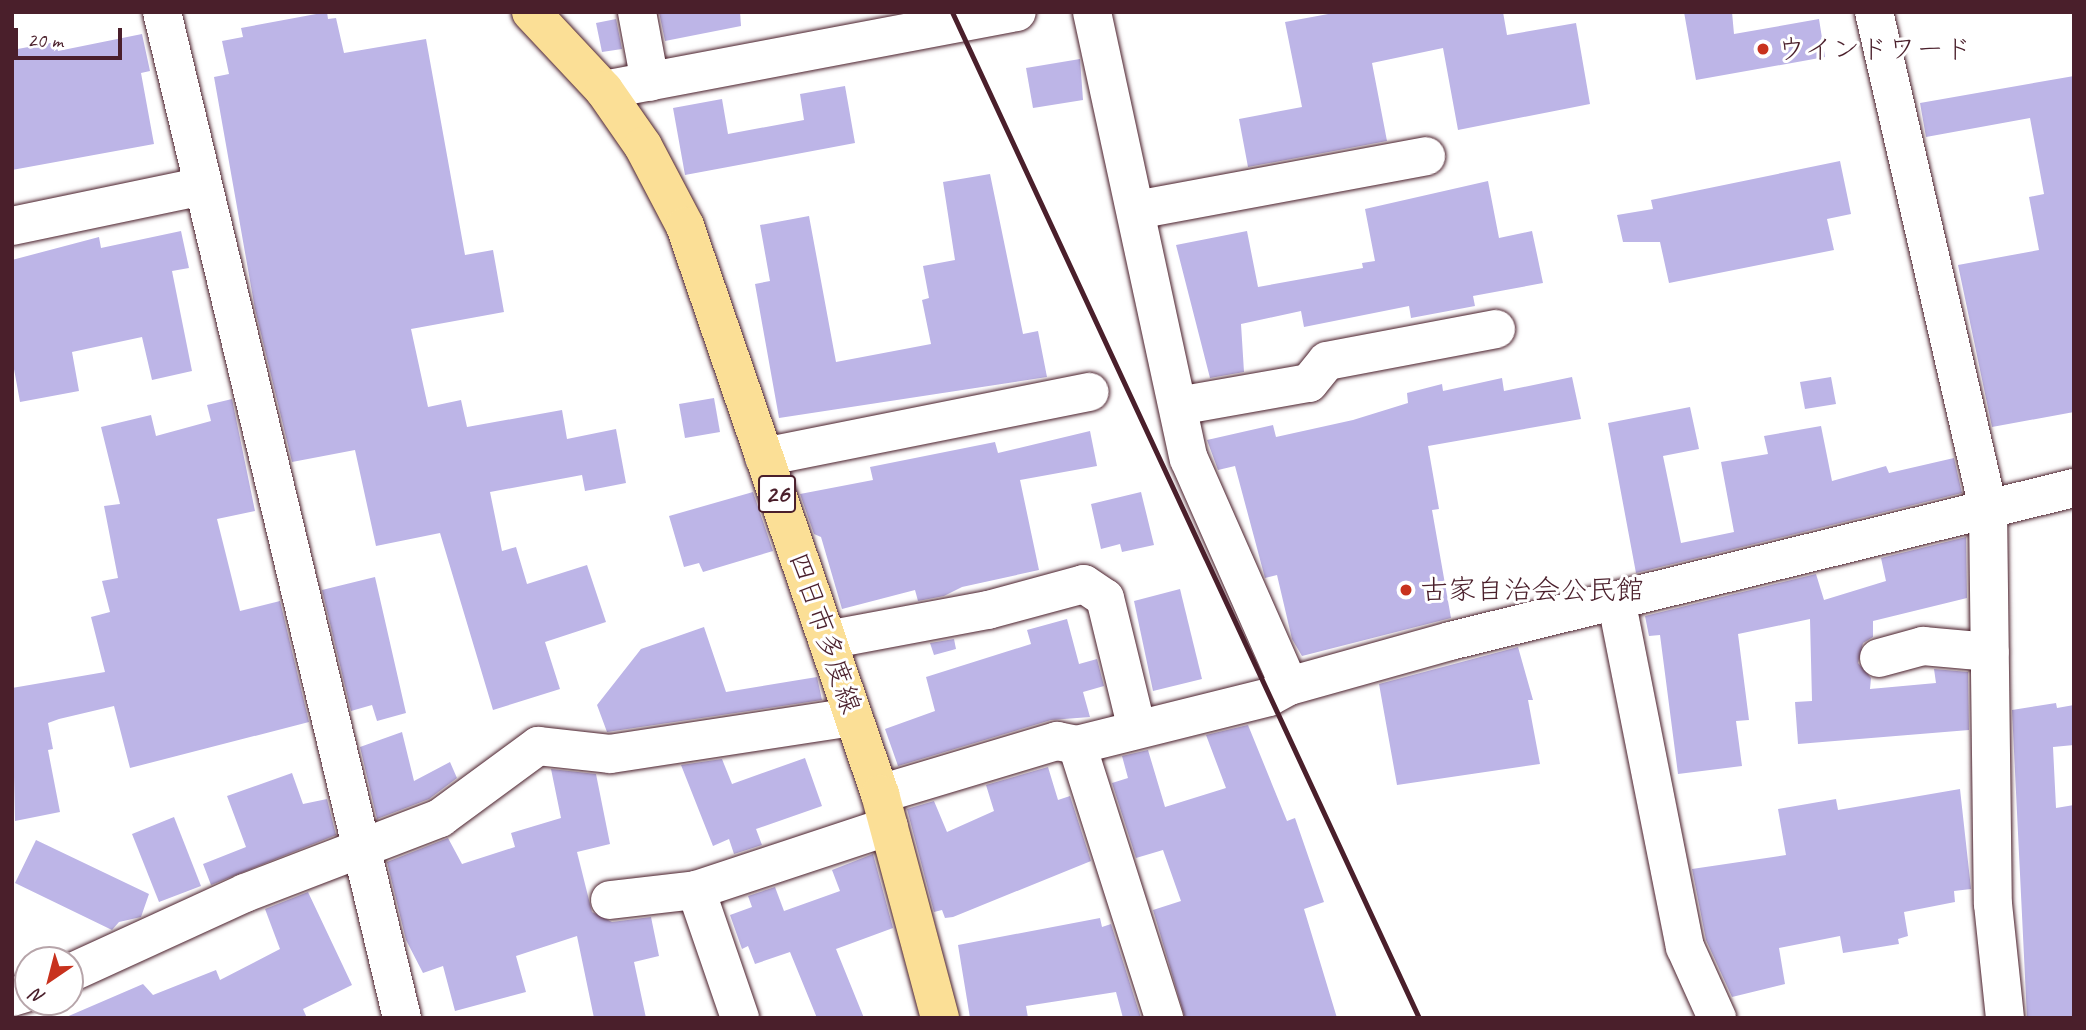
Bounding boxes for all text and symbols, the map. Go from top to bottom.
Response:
scale bar [18,14,126,58]
text: 20 m [27,27,63,53]
place label: ウインドワード [1777,32,1973,66]
marker: ウインドワード [1755,41,1771,57]
road number: 26 [758,472,796,516]
street label: 四日市多度線 [782,548,868,718]
place label: 古家自治会公民館 [1420,573,1644,607]
marker: 古家自治会公民館 [1398,582,1414,598]
north arrow [14,946,84,1016]
text: N [26,983,50,1010]

